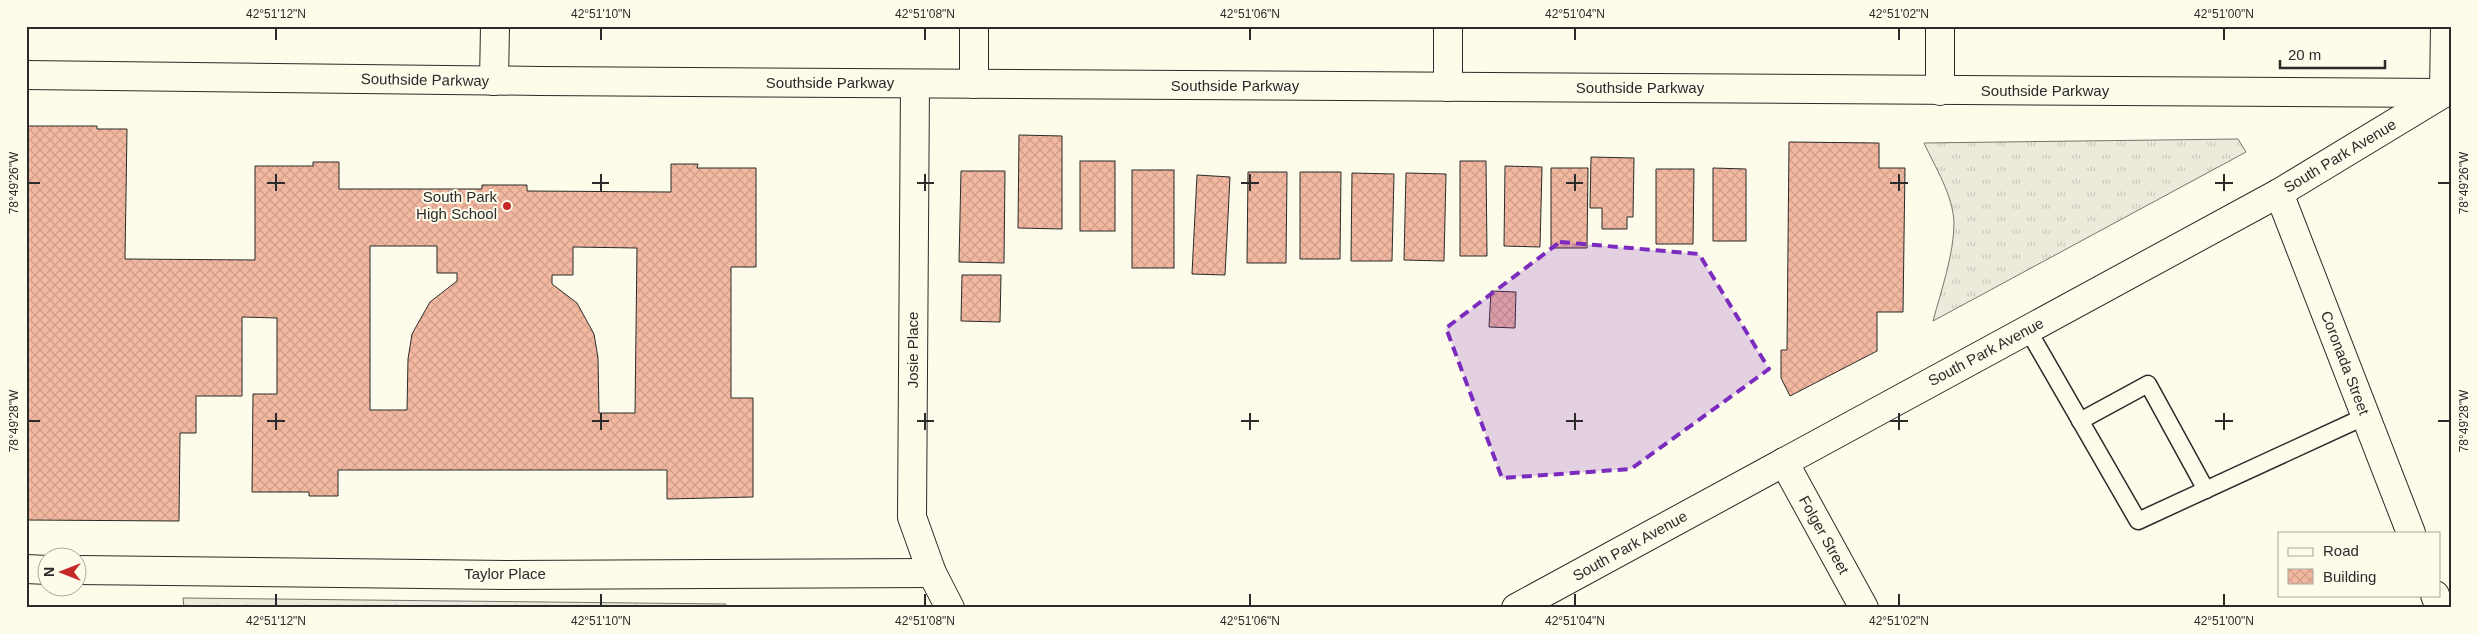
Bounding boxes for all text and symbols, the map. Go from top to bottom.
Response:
text: 42°51'12"N [246,7,306,21]
text: 42°51'10"N [571,7,631,21]
text: 42°51'08"N [895,7,955,21]
text: 42°51'06"N [1220,7,1280,21]
text: 42°51'04"N [1545,7,1605,21]
text: 42°51'02"N [1869,7,1929,21]
text: 42°51'00"N [2194,7,2254,21]
scale bar [2280,38,2386,70]
text: 20 m [2288,46,2321,63]
street label: Southside Parkway [361,70,490,89]
street label: Southside Parkway [766,74,895,91]
street label: Southside Parkway [1171,77,1300,94]
street label: Southside Parkway [1576,79,1705,96]
street label: Southside Parkway [1981,82,2110,99]
street label: South Park Avenue [2280,115,2399,196]
text: 78°49'26"W [7,151,21,214]
text: 78°49'26"W [2457,151,2471,214]
place label: South Park High School [416,188,497,222]
marker: South Park High School [501,200,513,212]
street label: Coronada Street [2318,308,2373,418]
street label: Josie Place [904,312,921,388]
street label: South Park Avenue [1925,314,2046,389]
text: 78°49'28"W [7,389,21,452]
text: 78°49'28"W [2457,389,2471,452]
street label: Folger Street [1796,493,1853,578]
street label: South Park Avenue [1570,507,1690,584]
legend [2278,532,2440,596]
text: Road [2323,542,2359,559]
north arrow [38,546,88,596]
street label: Taylor Place [464,565,546,582]
text: N [41,567,57,577]
text: Building [2323,568,2376,585]
text: 42°51'12"N [246,614,306,628]
text: 42°51'10"N [571,614,631,628]
text: 42°51'08"N [895,614,955,628]
text: 42°51'06"N [1220,614,1280,628]
text: 42°51'04"N [1545,614,1605,628]
text: 42°51'02"N [1869,614,1929,628]
text: 42°51'00"N [2194,614,2254,628]

